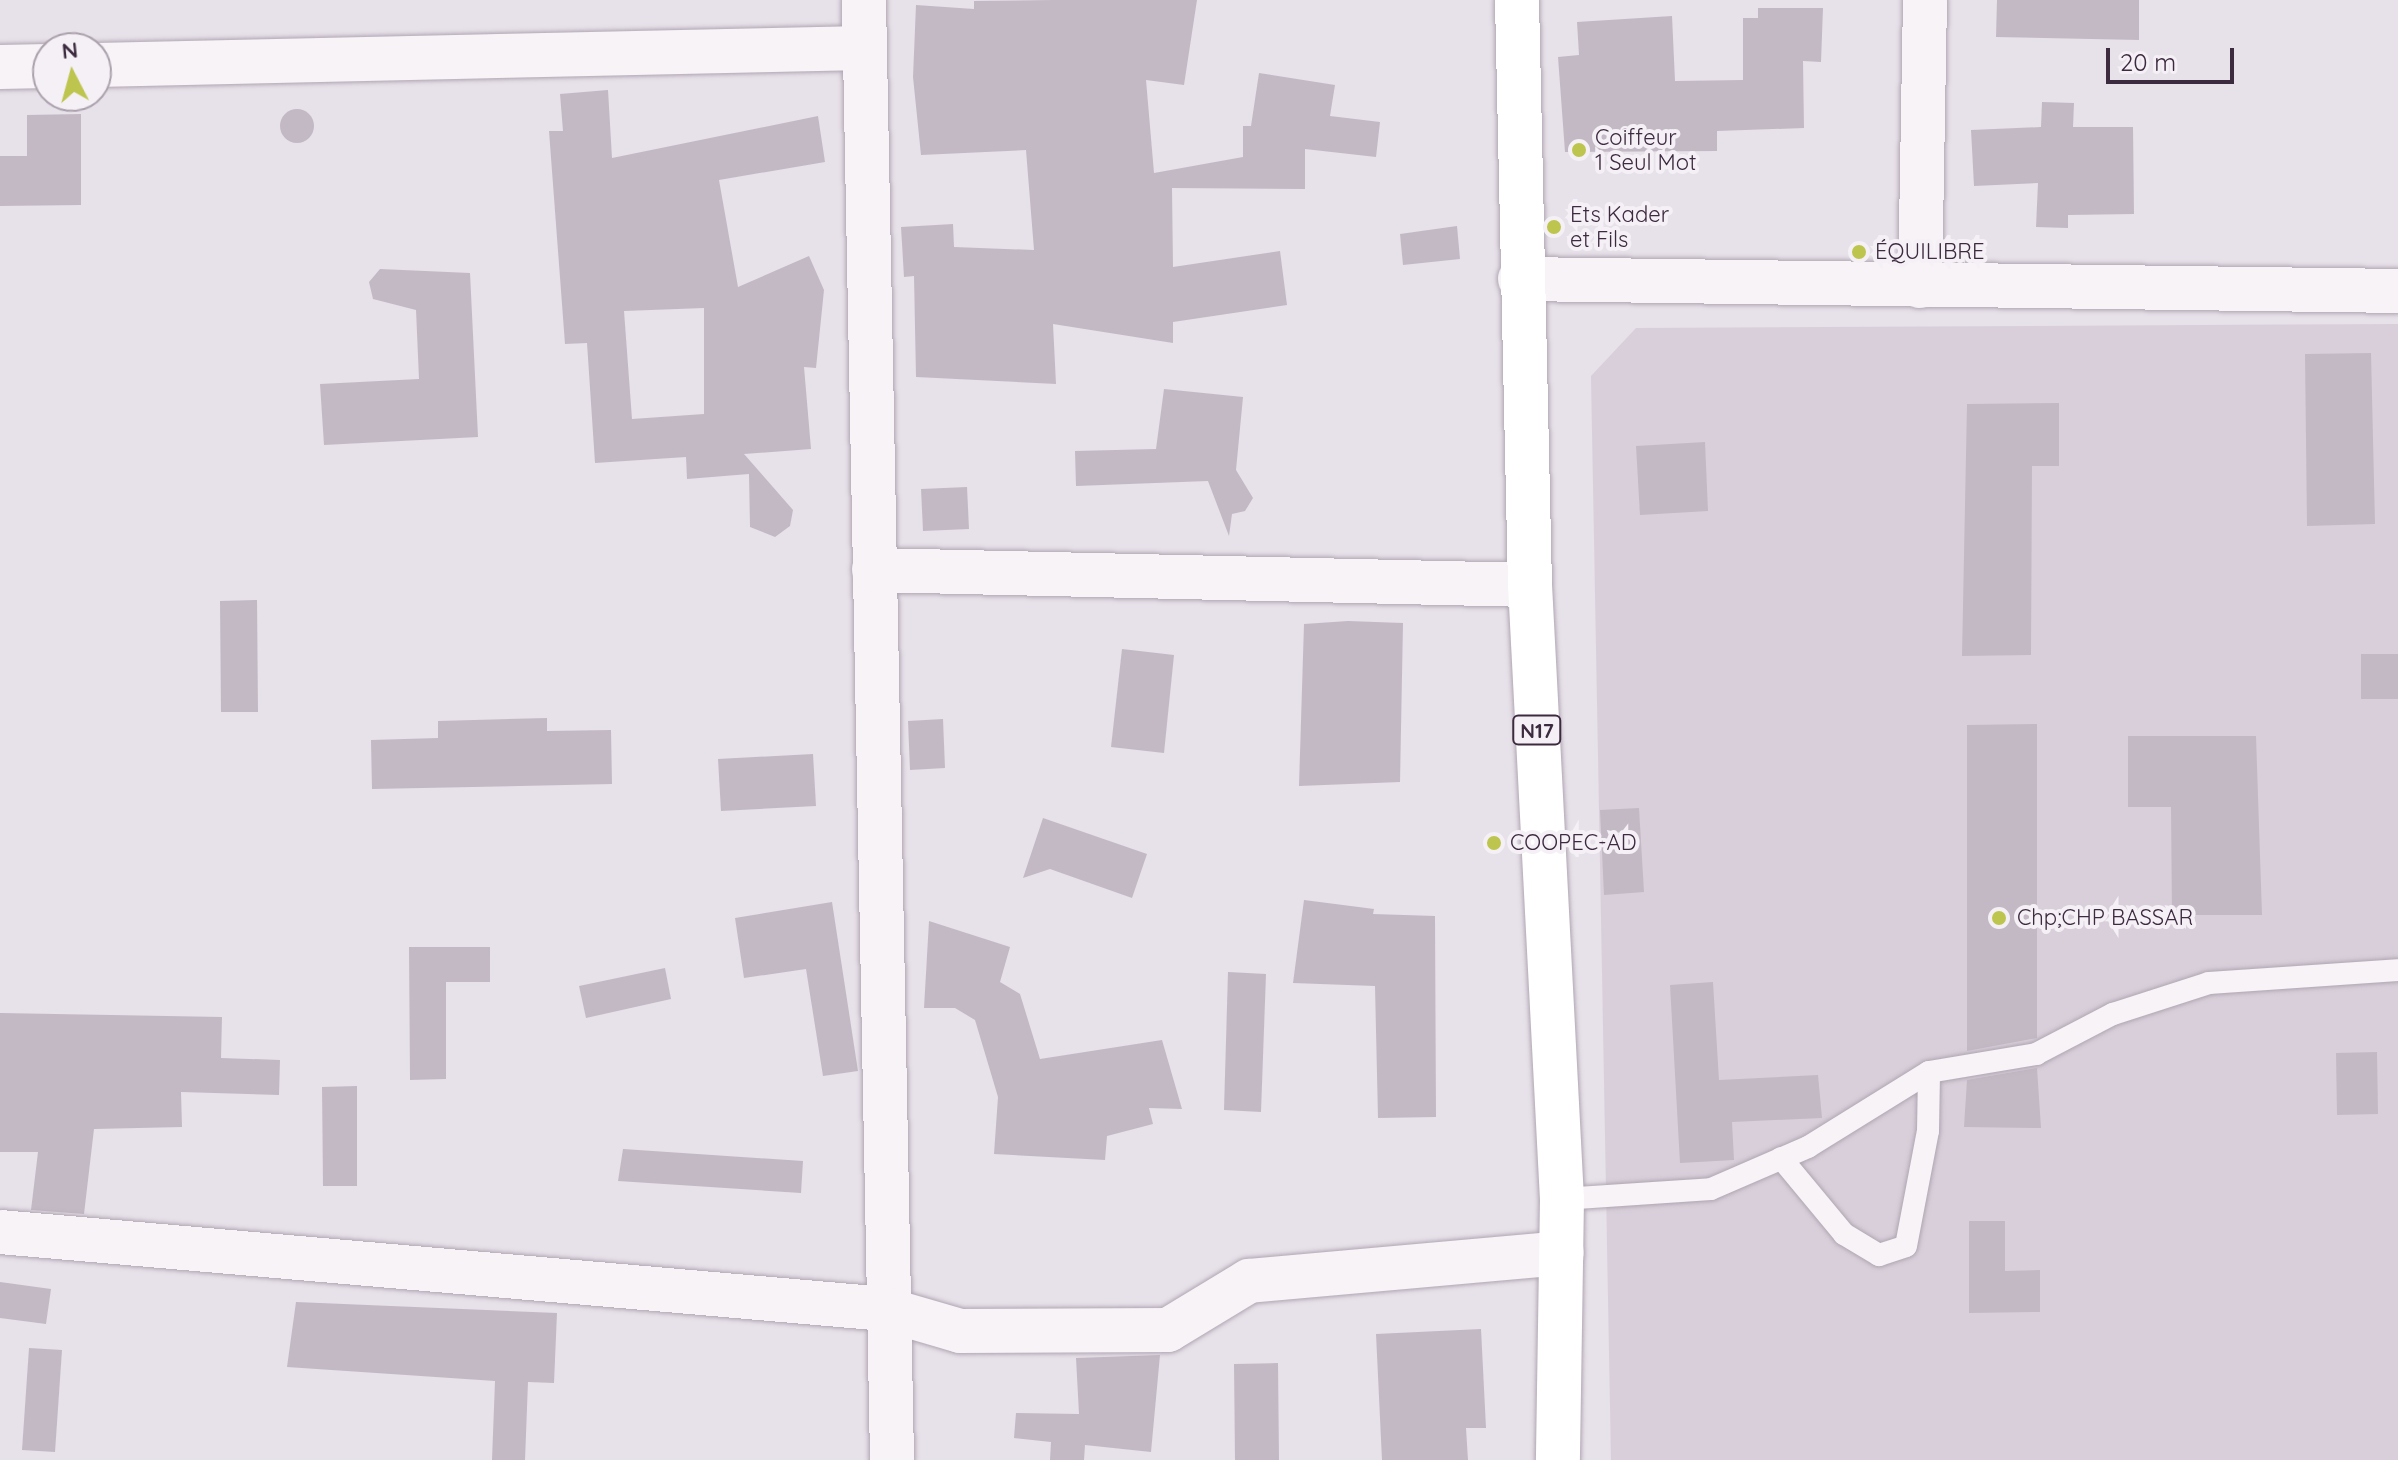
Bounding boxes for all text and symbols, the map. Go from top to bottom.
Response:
north arrow [32,32,112,112]
scale bar [2110,32,2238,82]
text: N [60,35,79,65]
text: 20 m [2120,47,2176,77]
place label: Coiffeur 1 Seul Mot [1595,124,1696,176]
marker: Coiffeur 1 Seul Mot [1570,141,1588,159]
place label: Ets Kader et Fils [1570,201,1669,252]
marker: Ets Kader et Fils [1545,218,1563,236]
place label: ÉQUILIBRE [1875,239,1984,265]
marker: ÉQUILIBRE [1850,243,1868,261]
road number: N17 [1511,714,1563,746]
place label: COOPEC-AD [1510,830,1637,856]
marker: COOPEC-AD [1485,834,1503,852]
place label: Chp;CHP BASSAR [2017,905,2193,931]
marker: Chp;CHP BASSAR [1988,907,2010,929]

